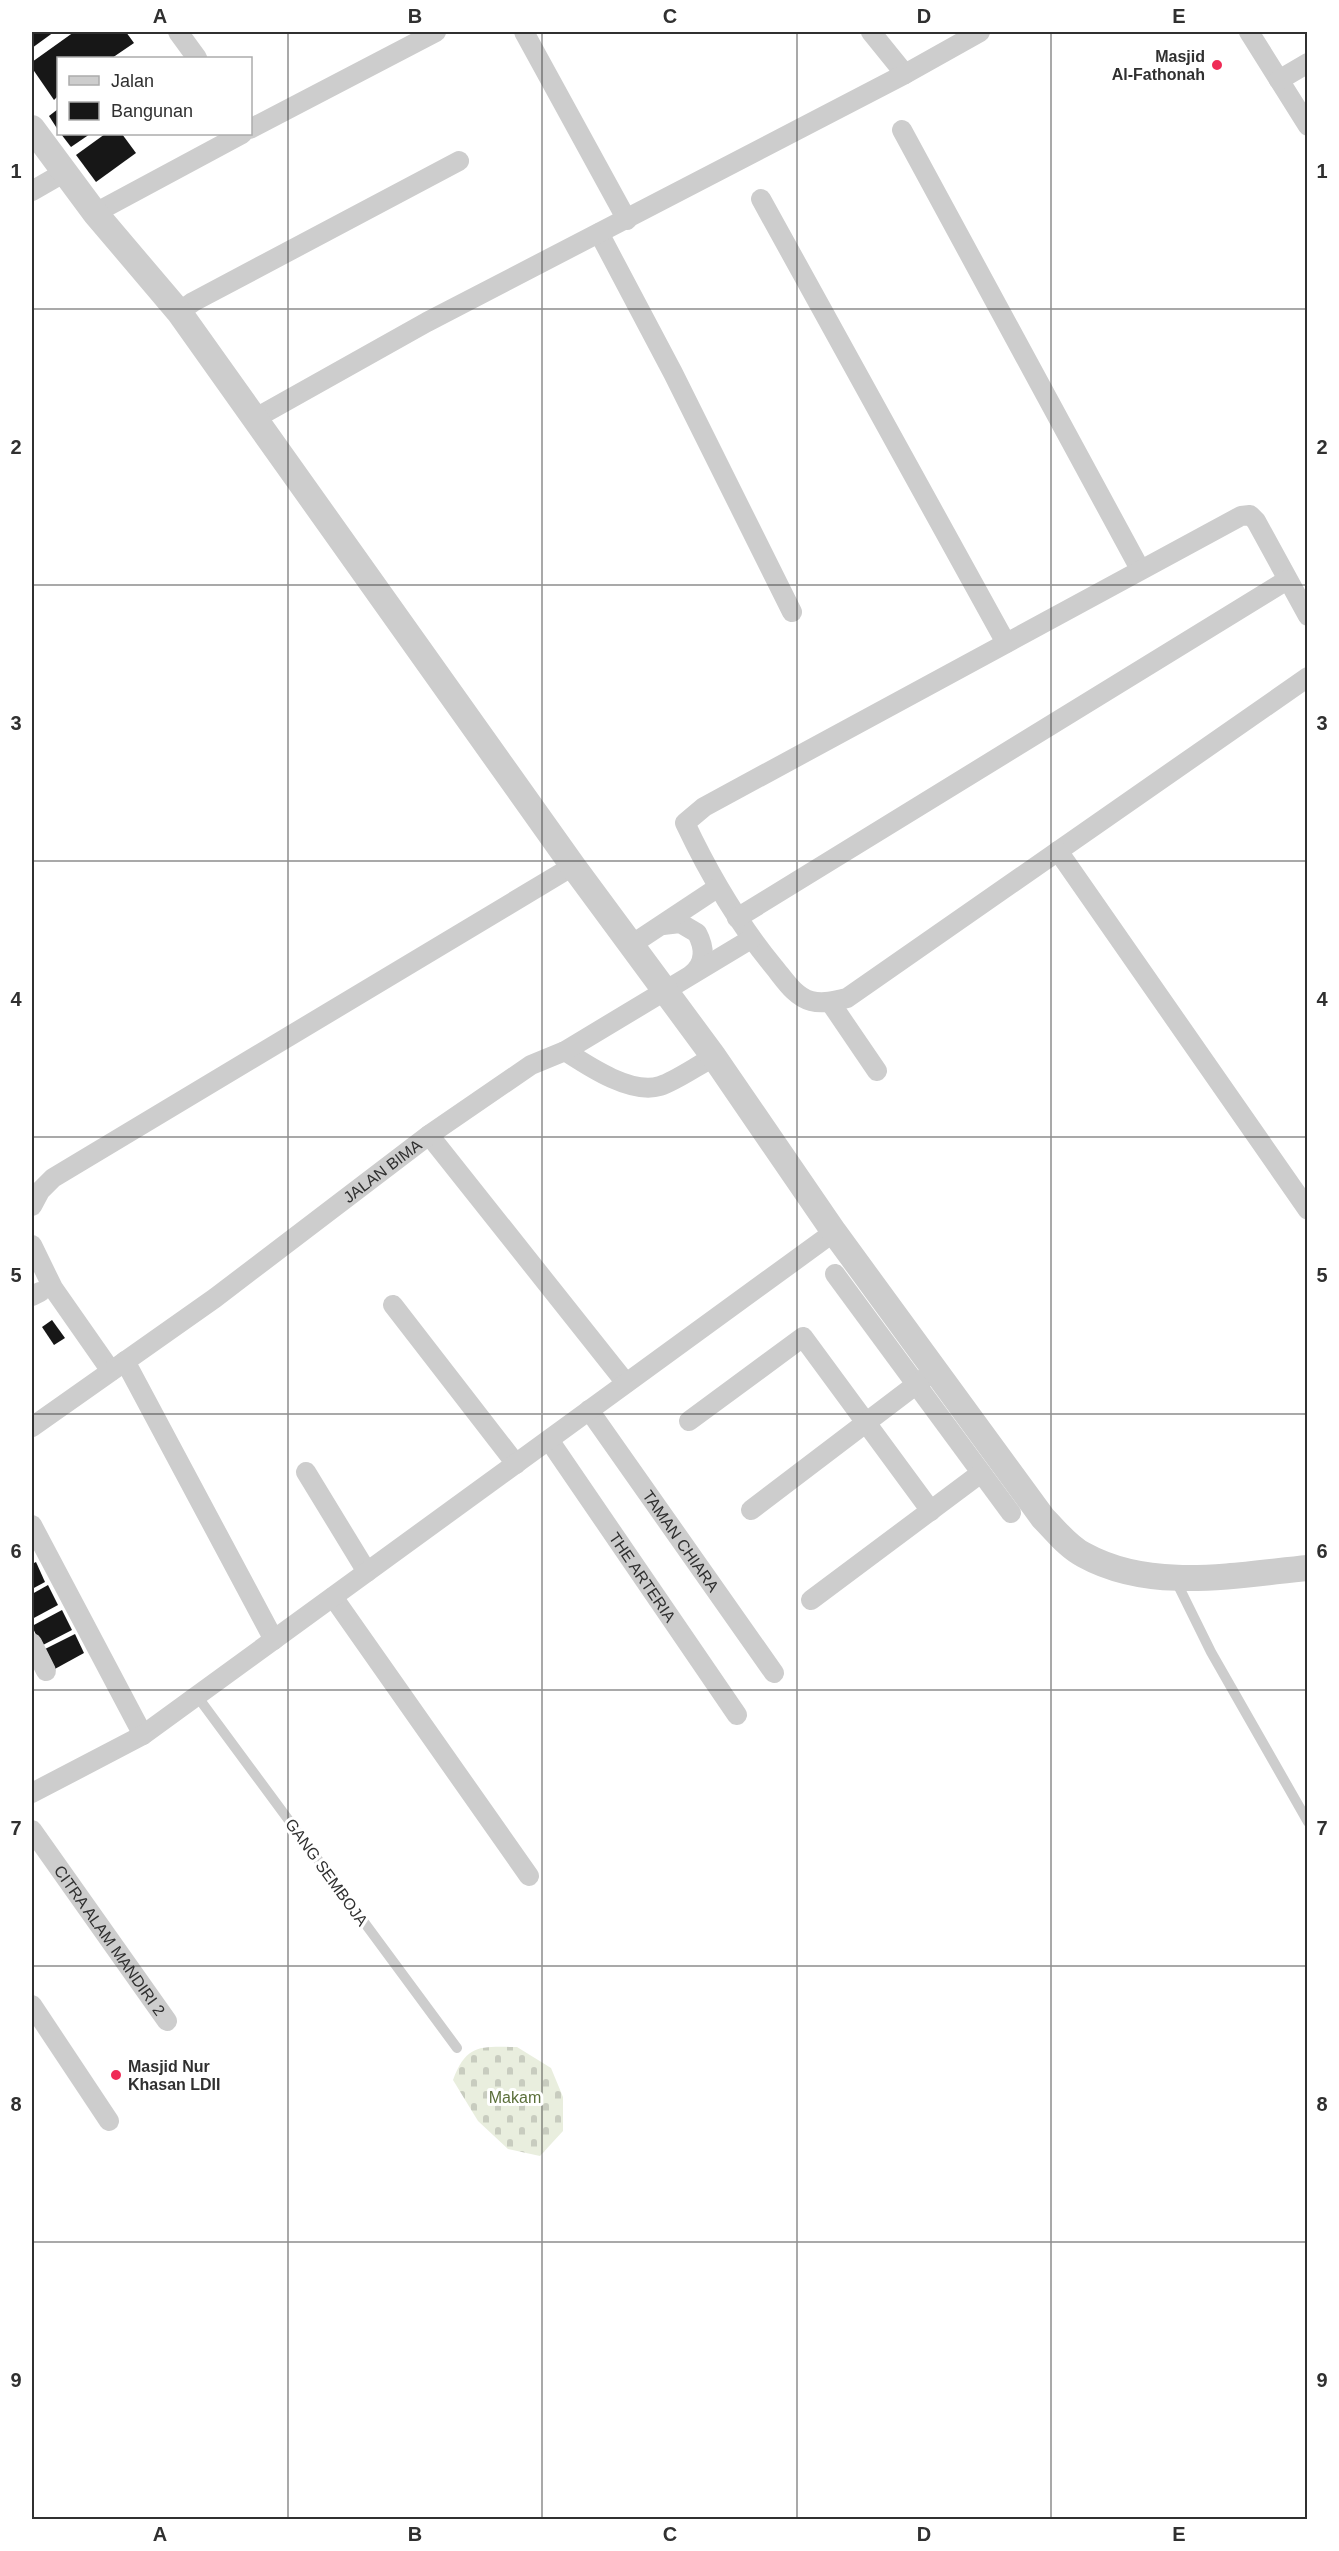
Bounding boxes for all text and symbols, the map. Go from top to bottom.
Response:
text: A [153,5,167,27]
text: B [408,5,422,27]
text: C [663,5,677,27]
text: D [917,5,931,27]
text: E [1172,5,1186,27]
place label: Masjid Al-Fathonah [1112,48,1205,83]
legend [57,57,252,135]
marker: Masjid Al-Fathonah [1210,58,1224,72]
text: Jalan [111,71,154,91]
text: Bangunan [111,101,193,121]
text: 1 [10,160,22,182]
text: 1 [1316,160,1328,182]
text: 2 [10,436,22,458]
text: 2 [1316,436,1328,458]
text: 3 [10,712,22,734]
text: 3 [1316,712,1328,734]
text: 4 [10,988,22,1010]
text: 4 [1316,988,1328,1010]
street label: JALAN BIMA [340,1136,425,1206]
text: 5 [10,1264,22,1286]
text: 5 [1316,1264,1328,1286]
street label: TAMAN CHIARA [639,1487,722,1595]
street label: THE ARTERIA [606,1529,679,1626]
text: 6 [10,1540,22,1562]
text: 6 [1316,1540,1328,1562]
street label: GANG SEMBOJA [282,1816,371,1929]
text: 7 [10,1817,22,1839]
text: 7 [1316,1817,1328,1839]
street label: CITRA ALAM MANDIRI 2 [51,1862,168,2019]
place label: Masjid Nur Khasan LDII [128,2058,220,2093]
marker: Masjid Nur Khasan LDII [109,2068,123,2082]
park label: Makam [489,2089,541,2106]
text: 8 [10,2093,22,2115]
text: 8 [1316,2093,1328,2115]
text: 9 [10,2369,22,2391]
text: 9 [1316,2369,1328,2391]
text: A [153,2523,167,2545]
text: B [408,2523,422,2545]
text: C [663,2523,677,2545]
text: D [917,2523,931,2545]
text: E [1172,2523,1186,2545]

